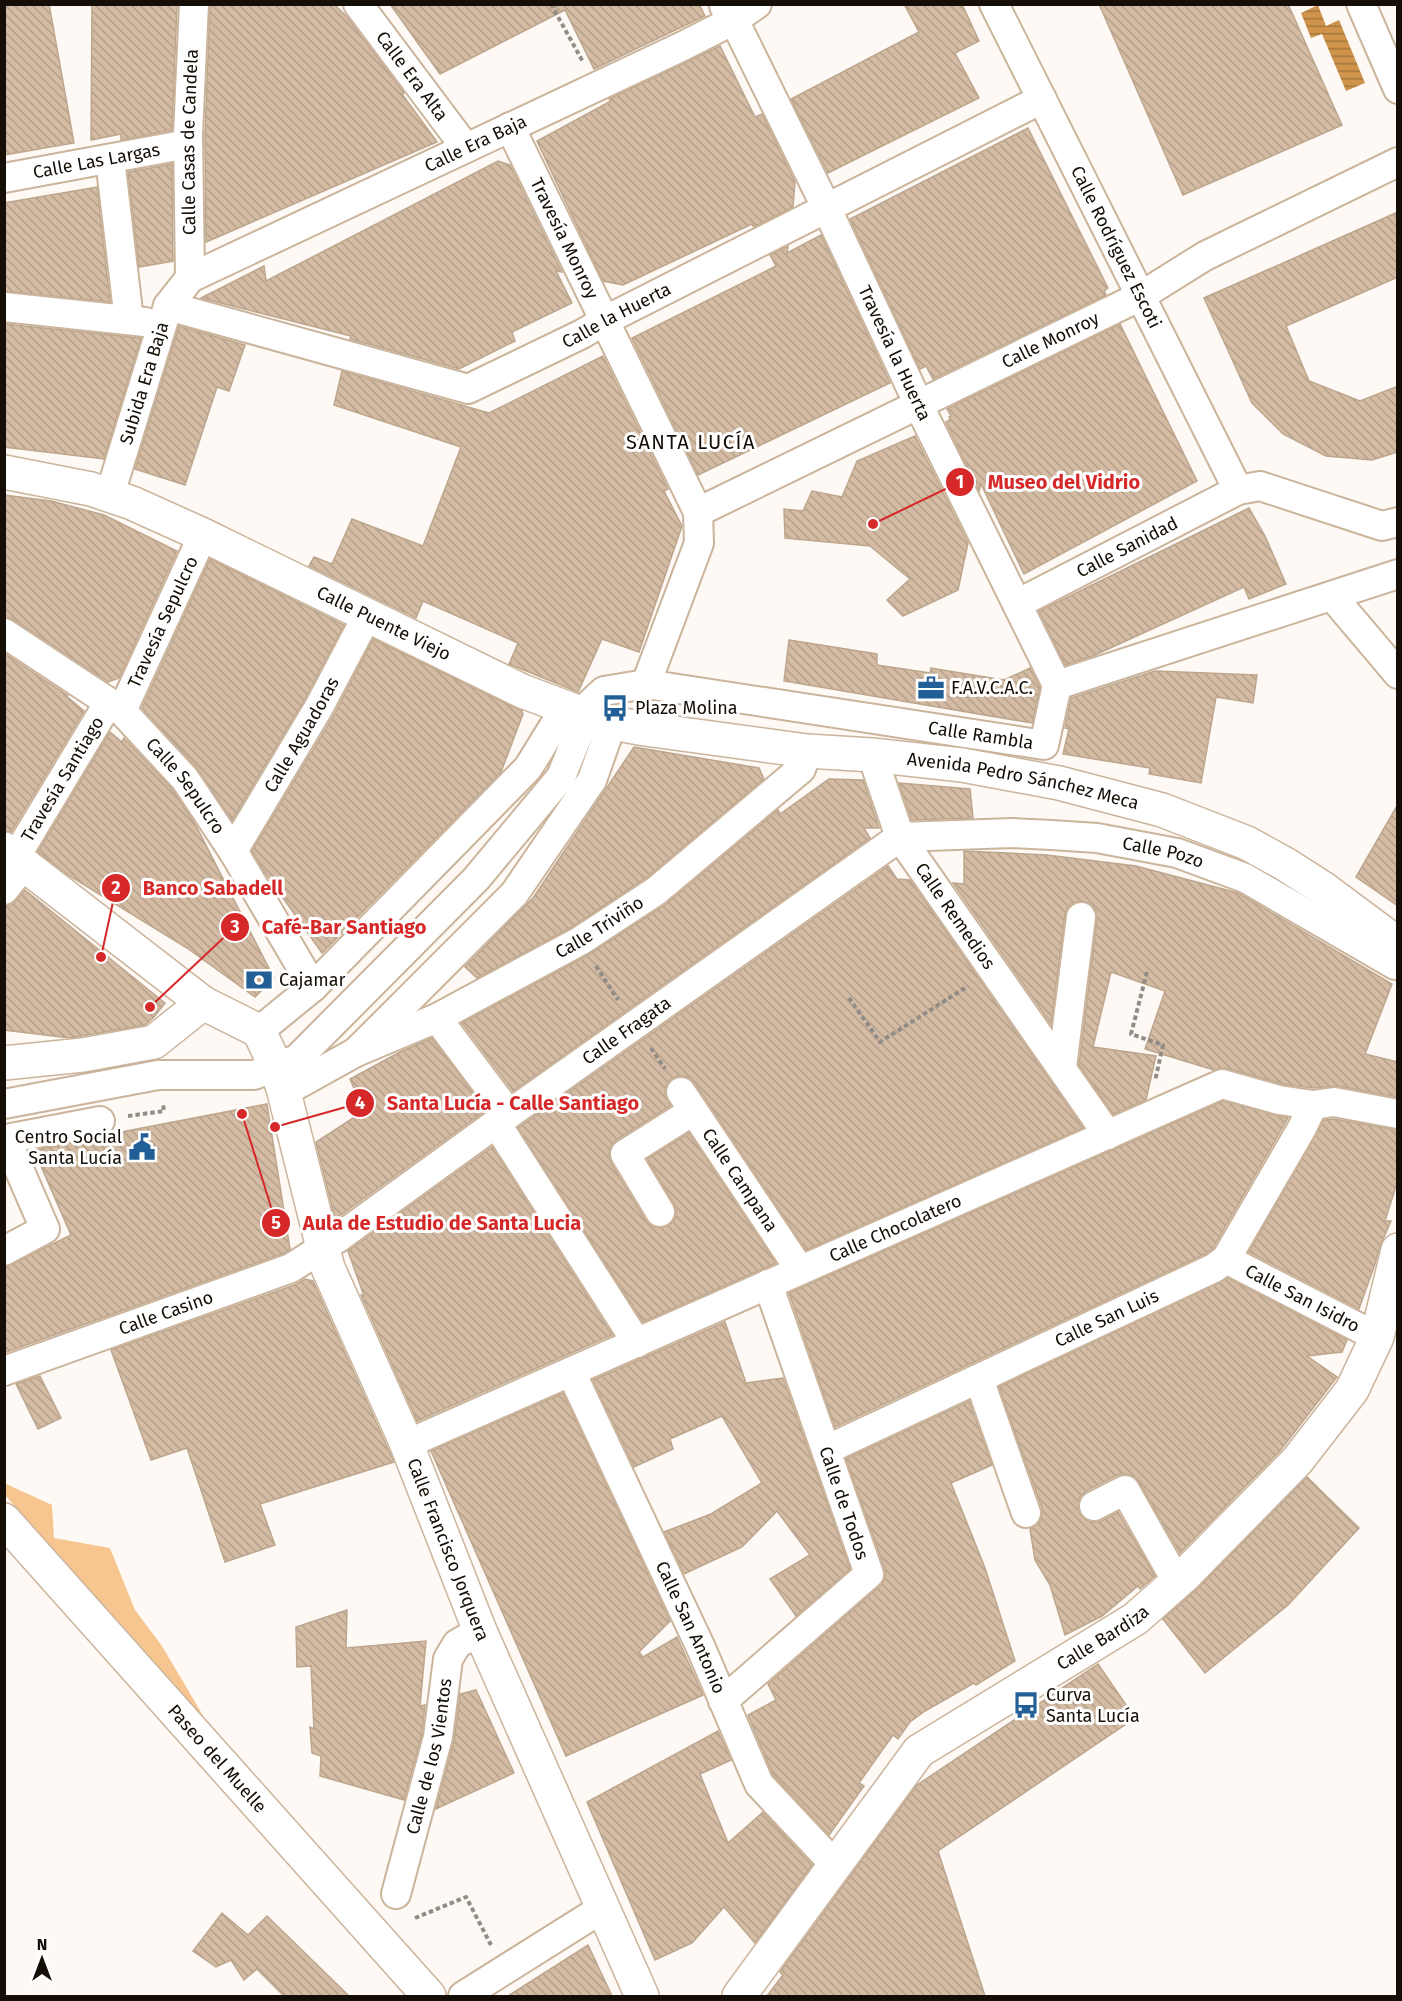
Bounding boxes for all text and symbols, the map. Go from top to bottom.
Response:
street label: Calle Era Alta [371,27,453,125]
street label: Calle Casas de Candela [177,48,203,235]
street label: Calle Era Baja [421,110,530,177]
street label: Calle Las Largas [31,138,162,183]
street label: Calle Rodríguez Escoti [1066,162,1166,332]
street label: Travesía Monroy [526,174,603,303]
street label: Calle la Huerta [558,278,675,353]
street label: Travesía la Huerta [853,282,936,424]
street label: Calle Monroy [998,307,1103,373]
street label: Subida Era Baja [115,319,173,447]
district label: SANTA LUCÍA [626,430,756,454]
callout: Museo del Vidrio [945,463,1152,501]
text: Museo del Vidrio [988,470,1141,494]
text: 1 [956,471,964,493]
street label: Calle Sanidad [1073,512,1182,582]
street label: Travesía Sepulcro [123,552,203,691]
street label: Calle Puente Viejo [313,581,454,665]
street label: Calle Aguadoras [259,673,344,797]
office icon: F.A.V.C.A.C. [916,673,946,703]
place label: F.A.V.C.A.C. [951,677,1033,699]
bus stop icon: Plaza Molina [600,693,630,723]
place label: Plaza Molina [635,697,738,719]
street label: Travesía Santiago [16,713,109,846]
street label: Calle Rambla [927,716,1035,754]
street label: Calle Sepulcro [141,733,230,838]
street label: Avenida Pedro Sánchez Meca [906,748,1141,814]
street label: Calle Pozo [1121,832,1207,873]
street label: Calle Remedios [910,858,1000,974]
callout: Banco Sabadell [101,869,296,907]
text: Banco Sabadell [143,876,283,900]
text: 2 [111,877,121,899]
street label: Calle Triviño [551,891,648,963]
callout: Café-Bar Santiago [220,908,439,946]
text: Café-Bar Santiago [262,915,427,939]
text: 3 [229,916,240,938]
bank icon: Cajamar [244,965,274,995]
place label: Cajamar [279,969,346,991]
street label: Calle Fragata [578,992,675,1070]
callout: Santa Lucía - Calle Santiago [345,1084,651,1122]
text: Santa Lucía - Calle Santiago [387,1091,639,1115]
text: 4 [355,1092,365,1114]
street label: Calle Campana [697,1124,783,1236]
place label: Centro Social Santa Lucía [15,1126,122,1169]
public building icon: Centro Social Santa Lucía [127,1132,157,1162]
street label: Calle Chocolatero [826,1189,965,1267]
callout: Aula de Estudio de Santa Lucia [261,1204,593,1242]
text: Aula de Estudio de Santa Lucia [302,1211,581,1235]
text: 5 [271,1212,281,1234]
street label: Calle San Isidro [1241,1260,1363,1337]
street label: Calle San Luis [1051,1285,1162,1352]
street label: Calle Casino [116,1286,216,1340]
street label: Calle de Todos [814,1443,874,1563]
street label: Calle Francisco Jorquera [402,1455,494,1645]
street label: Calle San Antonio [651,1558,730,1697]
street label: Calle Bardiza [1053,1601,1154,1675]
street label: Calle de los Vientos [401,1677,456,1837]
place label: Curva Santa Lucía [1046,1684,1140,1727]
bus stop icon: Curva Santa Lucía [1011,1690,1041,1720]
street label: Paseo del Muelle [163,1700,271,1817]
north arrow [12,1929,72,1989]
text: N [37,1935,47,1954]

